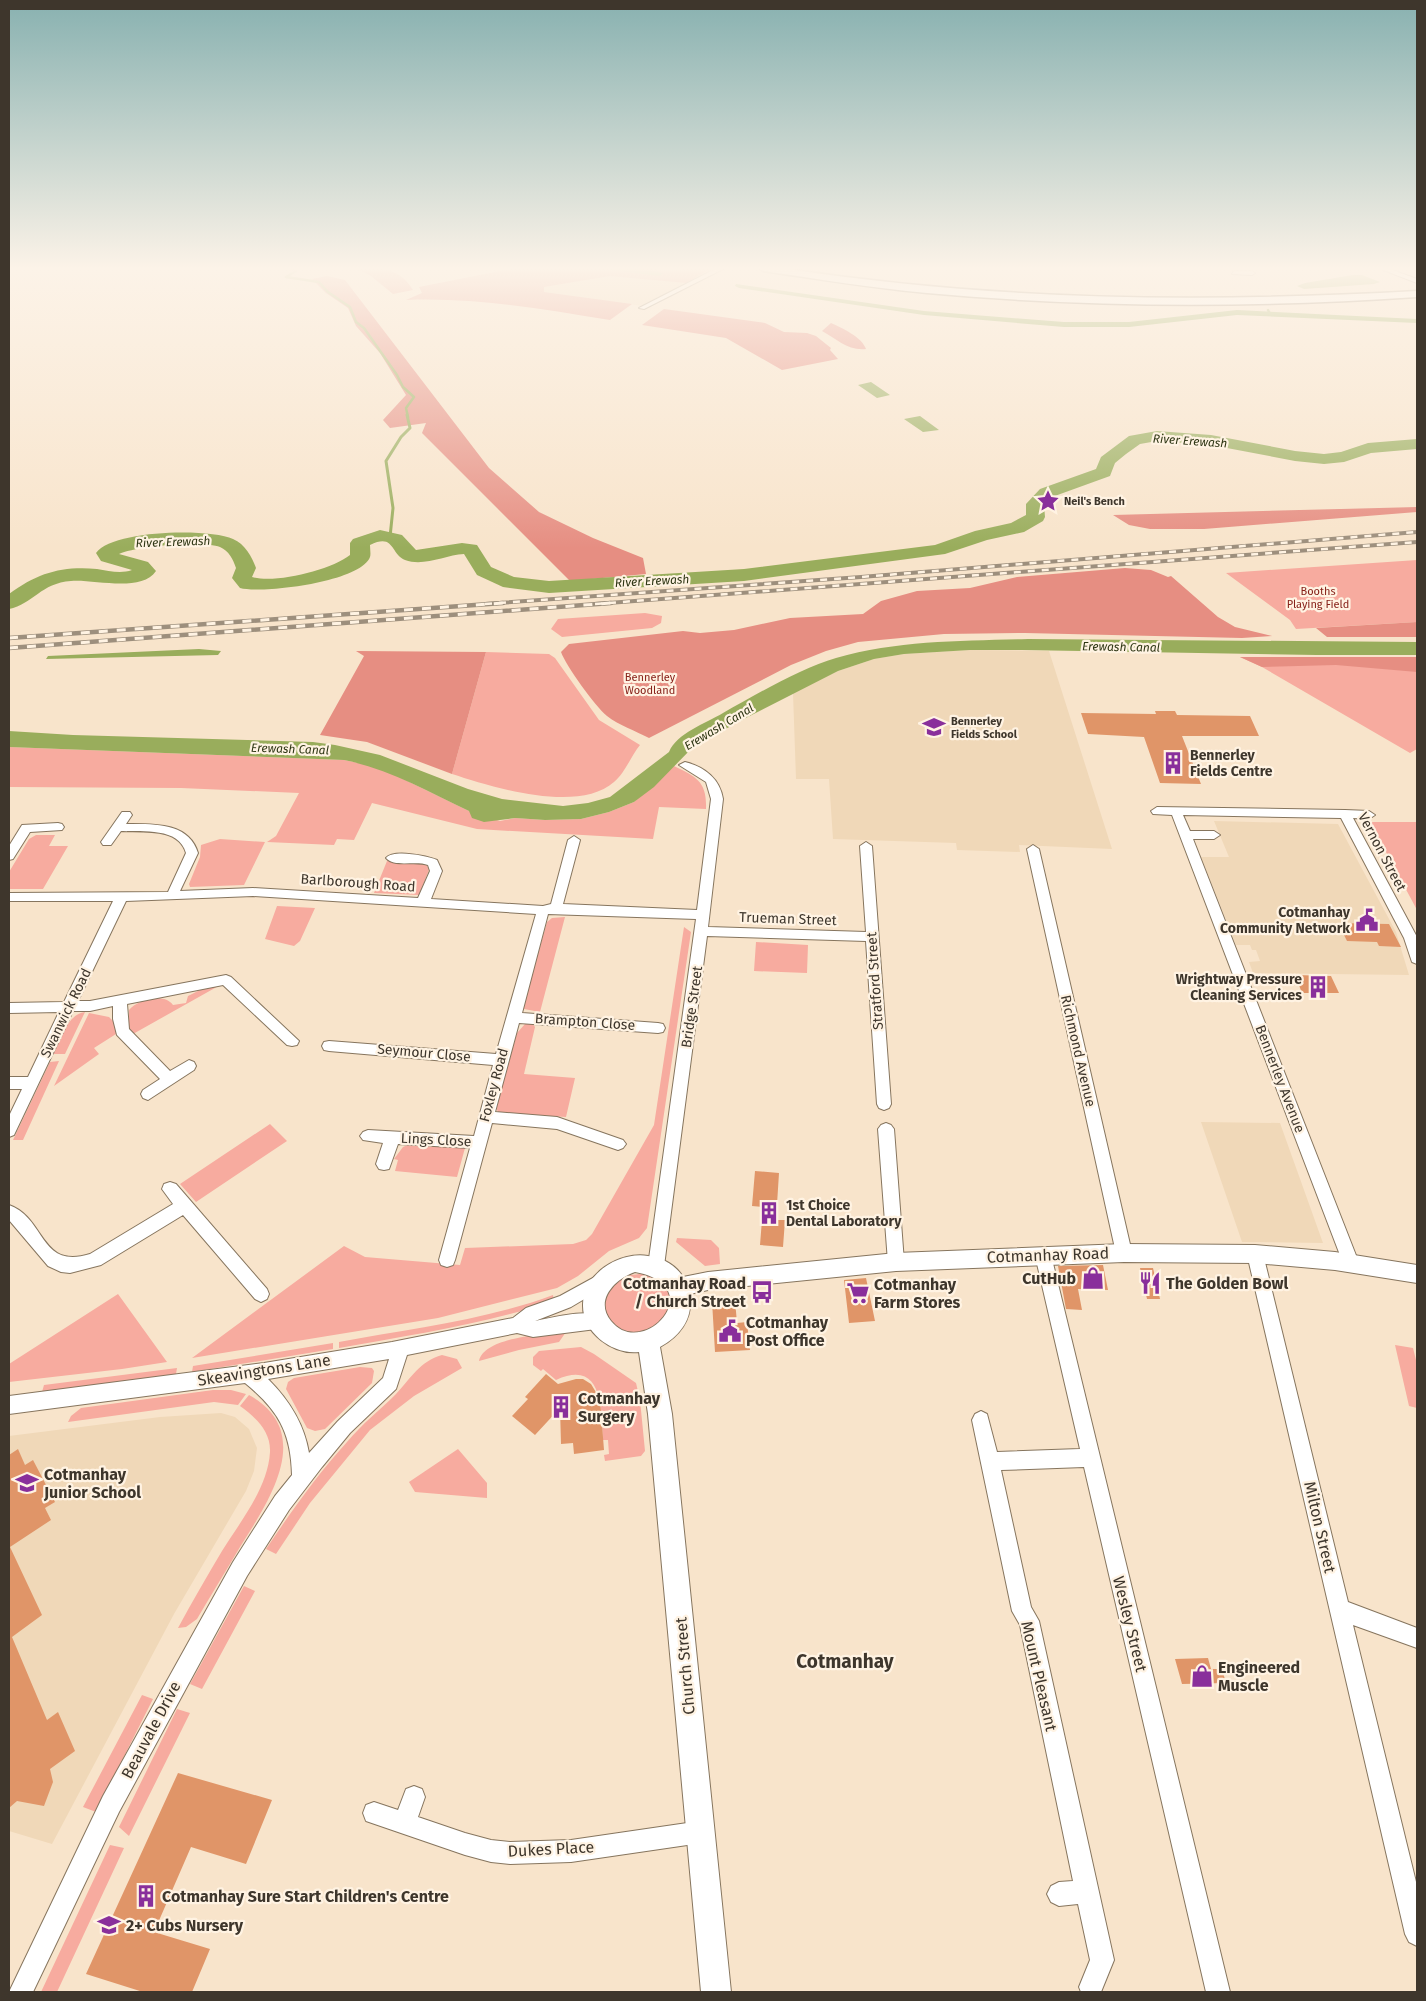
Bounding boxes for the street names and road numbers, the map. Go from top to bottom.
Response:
street label: Vernon Street [1354,810,1410,895]
street label: Barlborough Road [300,871,416,895]
street label: Trueman Street [739,909,838,929]
street label: Stratford Street [863,931,887,1030]
street label: Bridge Street [678,964,706,1049]
street label: Swanwick Road [37,966,95,1060]
street label: Richmond Avenue [1057,993,1099,1109]
street label: Brampton Close [534,1010,636,1034]
street label: Bennerley Avenue [1252,1023,1308,1135]
street label: Seymour Close [377,1040,471,1066]
street label: Foxley Road [476,1046,512,1124]
street label: Lings Close [400,1130,472,1150]
street label: Cotmanhay Road [987,1243,1109,1267]
street label: Skeavingtons Lane [196,1350,332,1390]
street label: Milton Street [1300,1479,1340,1575]
street label: Wesley Street [1109,1574,1151,1674]
street label: Church Street [671,1616,699,1716]
street label: Mount Pleasant [1017,1619,1061,1733]
street label: Beauvale Drive [117,1678,185,1782]
street label: Dukes Place [507,1837,595,1861]

